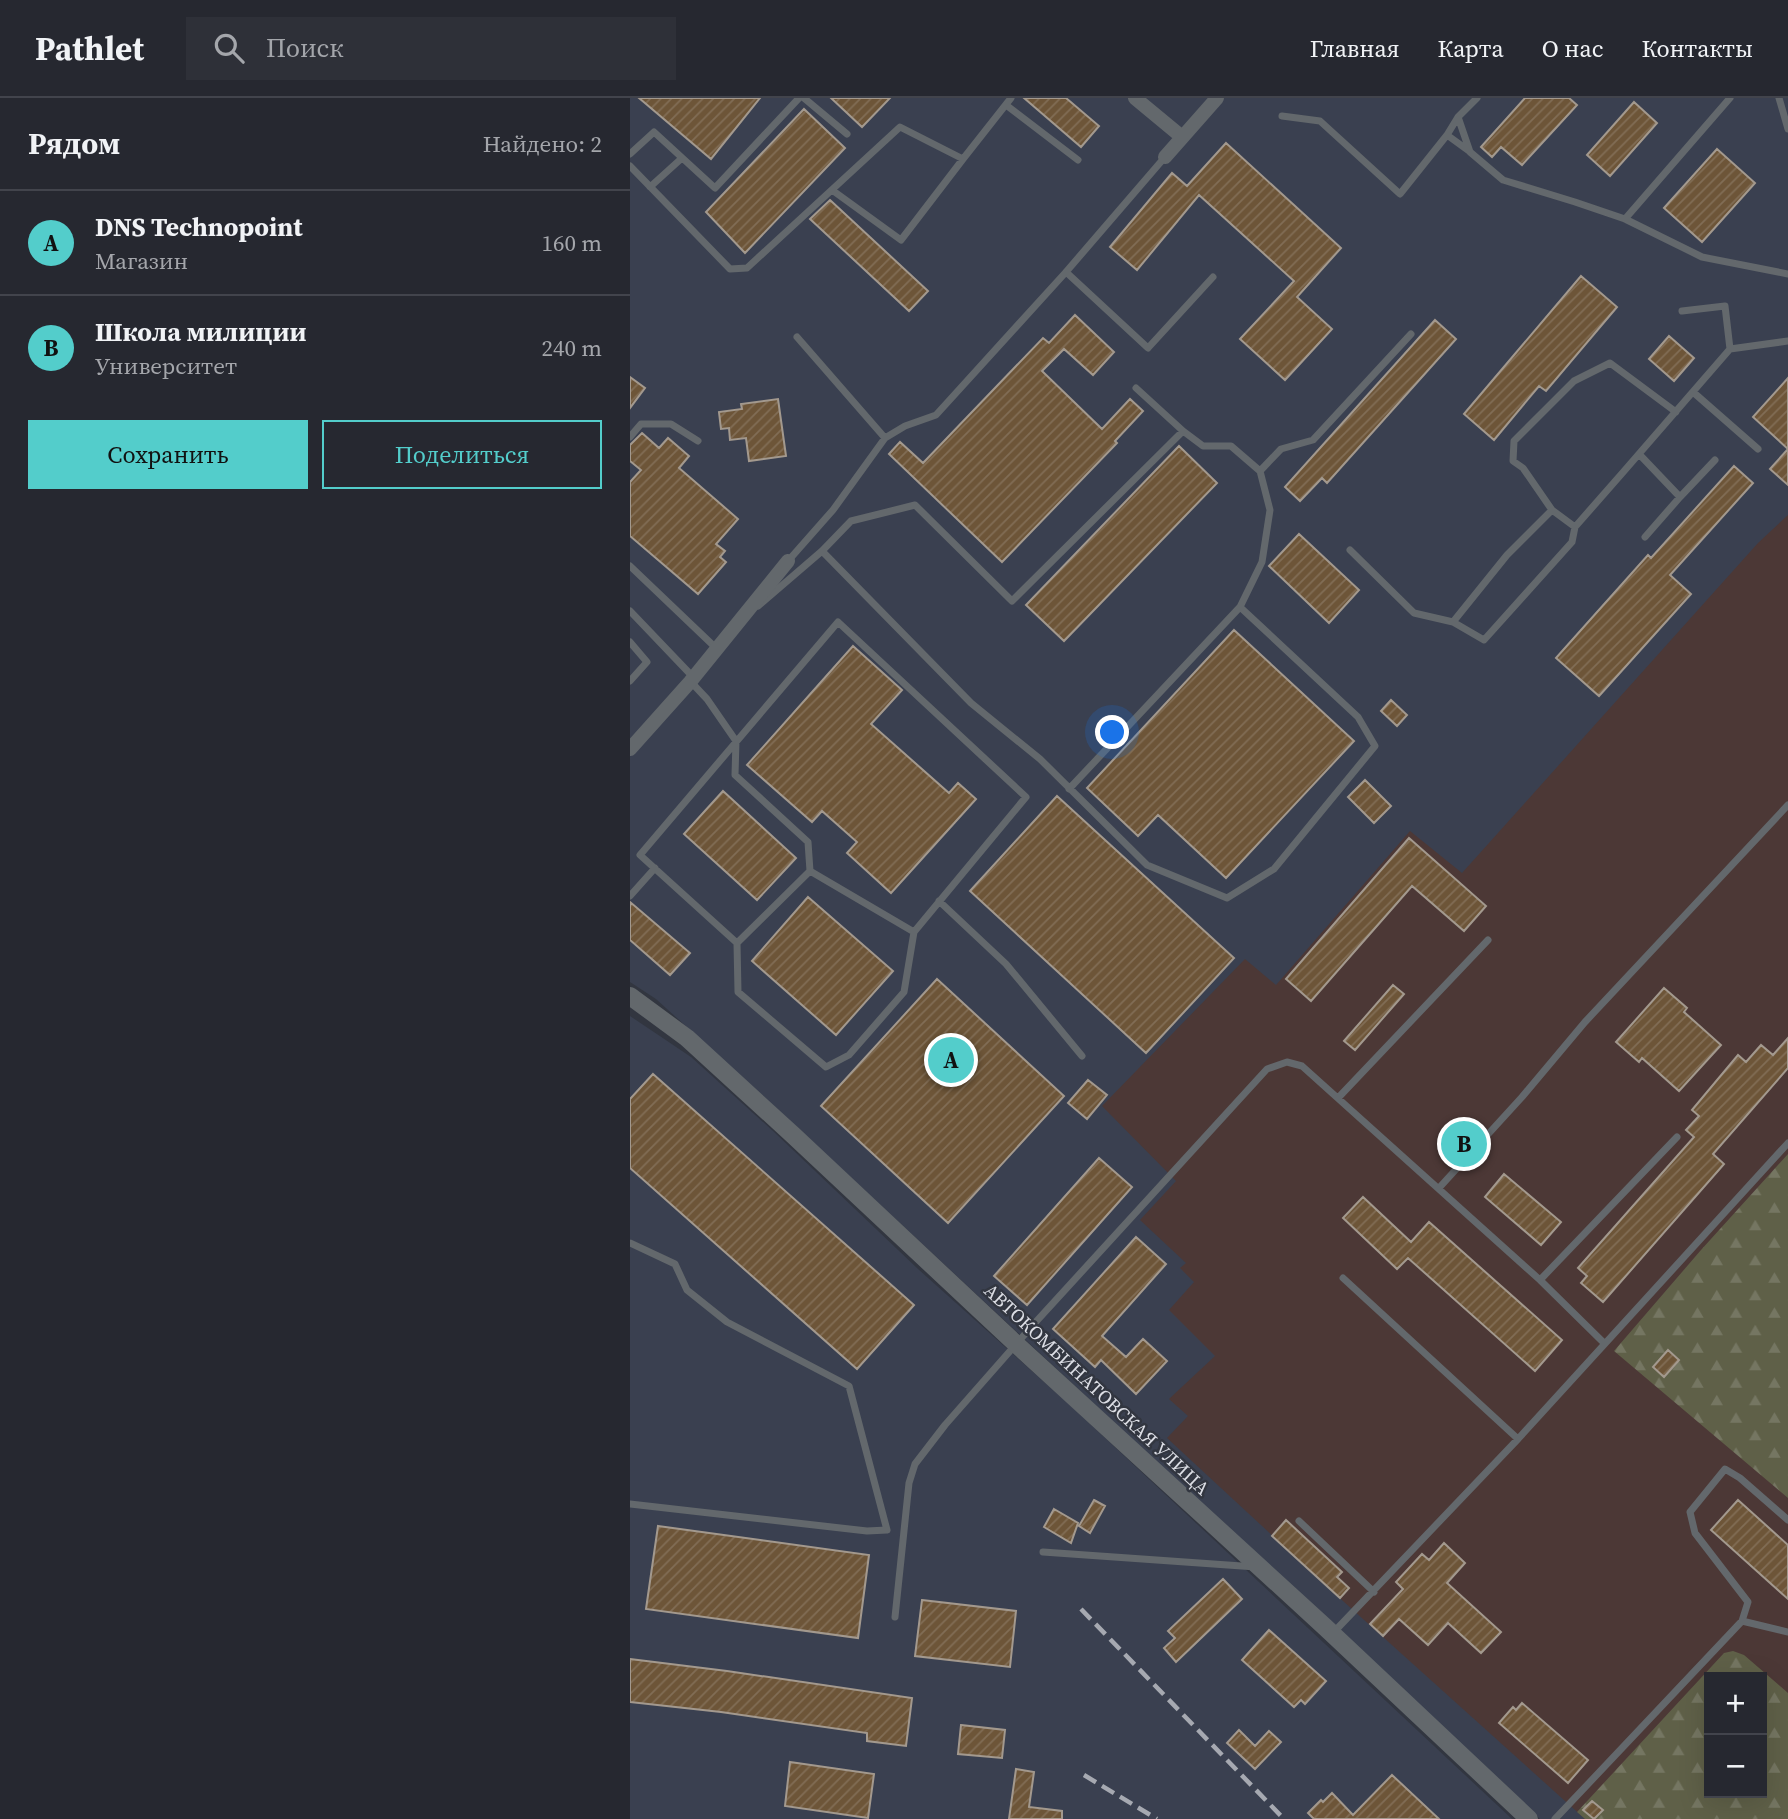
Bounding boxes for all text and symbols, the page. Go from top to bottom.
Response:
search box [186,17,676,80]
text: Pathlet [35,26,144,71]
icon: search [210,29,248,67]
text: Поиск [266,30,344,66]
text: Главная [1310,32,1399,65]
text: Карта [1437,32,1504,65]
text: О нас [1542,32,1603,65]
text: Контакты [1641,32,1753,65]
text: Рядом [28,123,120,164]
text: Найдено: 2 [483,128,602,160]
text: DNS Technopoint [95,209,302,245]
text: A [43,227,59,259]
text: 160 m [541,227,602,259]
text: Магазин [95,245,188,277]
text: Школа милиции [95,314,307,350]
text: B [44,332,58,364]
text: 240 m [541,332,602,364]
text: Университет [95,350,237,382]
button: Сохранить [28,420,308,489]
button: Поделиться [322,420,602,489]
your location [1095,715,1129,749]
pin: A [928,1034,974,1086]
pin: B [1441,1118,1487,1170]
street label: АВТОКОМБИНАТОВСКАЯ УЛИЦА [979,1277,1216,1501]
map controls [1704,1672,1767,1798]
button: + [1704,1672,1767,1735]
button: − [1704,1735,1767,1798]

